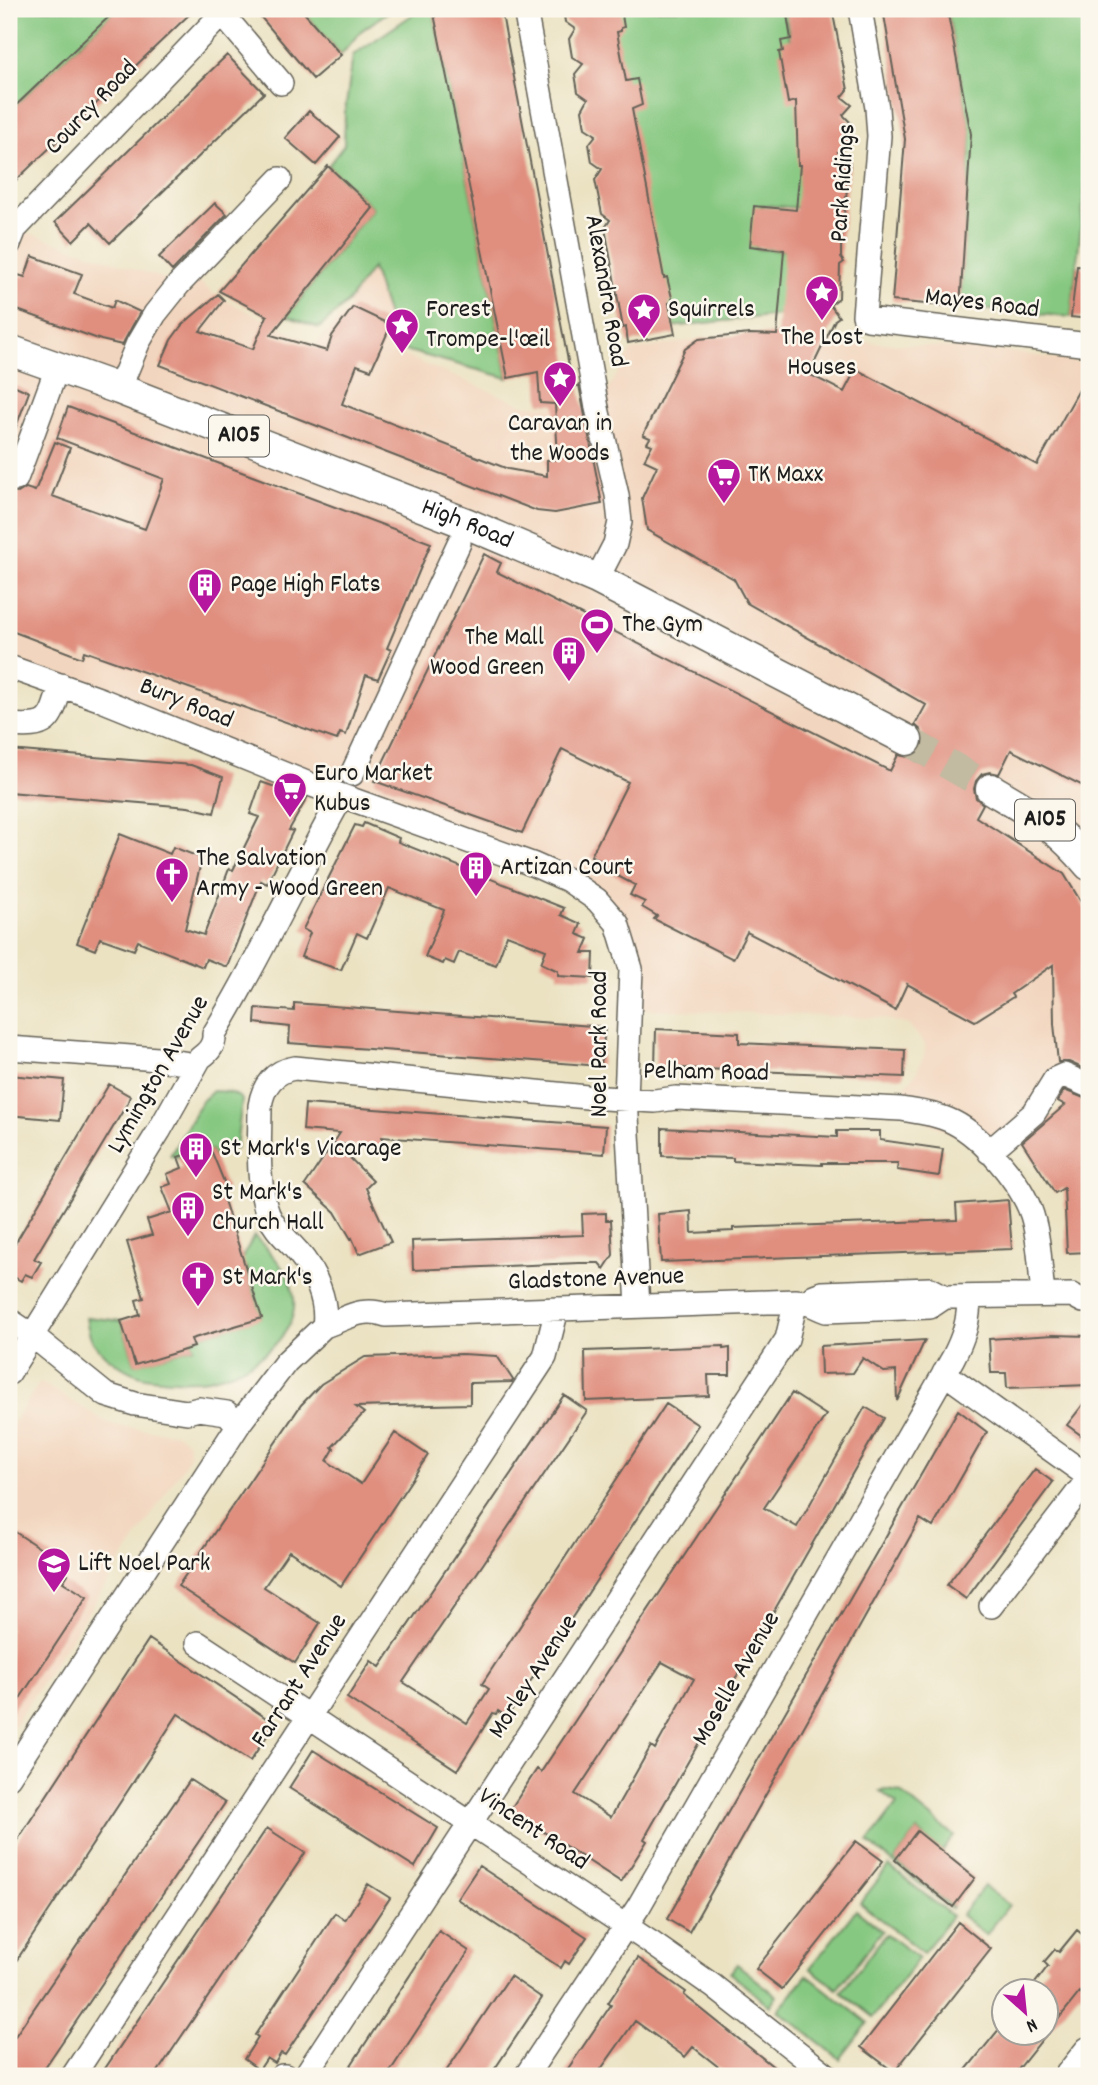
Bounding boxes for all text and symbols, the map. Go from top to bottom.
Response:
street label: Courcy Road [37,52,147,164]
street label: Park Ridings [821,122,867,244]
street label: Alexandra Road [573,212,637,370]
place icon: The Lost Houses [803,273,841,322]
street label: Mayes Road [923,279,1041,329]
place icon: Squirrels [625,291,663,340]
place label: Forest Trompe-l'œil [426,292,550,359]
place label: Squirrels [668,292,755,329]
place icon: Forest Trompe-l'œil [383,306,421,355]
place label: The Lost Houses [781,320,864,387]
place icon: Caravan in the Woods [541,359,579,408]
place label: Caravan in the Woods [508,406,612,473]
road number: A105 [209,416,269,456]
supermarket icon: TK Maxx [705,456,743,505]
place label: TK Maxx [748,457,823,494]
street label: High Road [416,489,519,559]
building icon: Page High Flats [186,566,224,615]
place label: Page High Flats [230,567,381,604]
sports icon: The Gym [578,606,616,655]
place label: The Gym [622,607,703,644]
place label: The Mall Wood Green [430,620,544,687]
building icon: The Mall Wood Green [550,634,588,683]
street label: Bury Road [134,668,238,740]
place label: Euro Market Kubus [314,756,433,823]
supermarket icon: Euro Market Kubus [271,770,309,819]
road number: A105 [1015,800,1075,840]
place label: The Salvation Army - Wood Green [196,841,383,908]
building icon: Artizan Court [457,849,495,898]
place label: Artizan Court [500,850,634,887]
church icon: The Salvation Army - Wood Green [153,855,191,904]
street label: Noel Park Road [582,971,619,1117]
street label: Lymington Avenue [99,989,219,1161]
street label: Pelham Road [643,1053,769,1093]
building icon: St Mark's Vicarage [177,1130,215,1179]
place label: St Mark's Vicarage [220,1131,401,1168]
place label: St Mark's Church Hall [212,1175,324,1242]
building icon: St Mark's Church Hall [169,1189,207,1238]
street label: Gladstone Avenue [507,1258,685,1302]
church icon: St Mark's [179,1259,217,1308]
place label: St Mark's [222,1260,313,1297]
school or university icon: Lift Noel Park [35,1545,73,1594]
place label: Lift Noel Park [78,1546,210,1583]
street label: Moselle Avenue [683,1605,791,1753]
street label: Farrant Avenue [243,1606,357,1756]
street label: Morley Avenue [480,1608,588,1746]
street label: Vincent Road [470,1779,596,1881]
north arrow [990,1976,1060,2046]
text: N [1021,2010,1041,2038]

